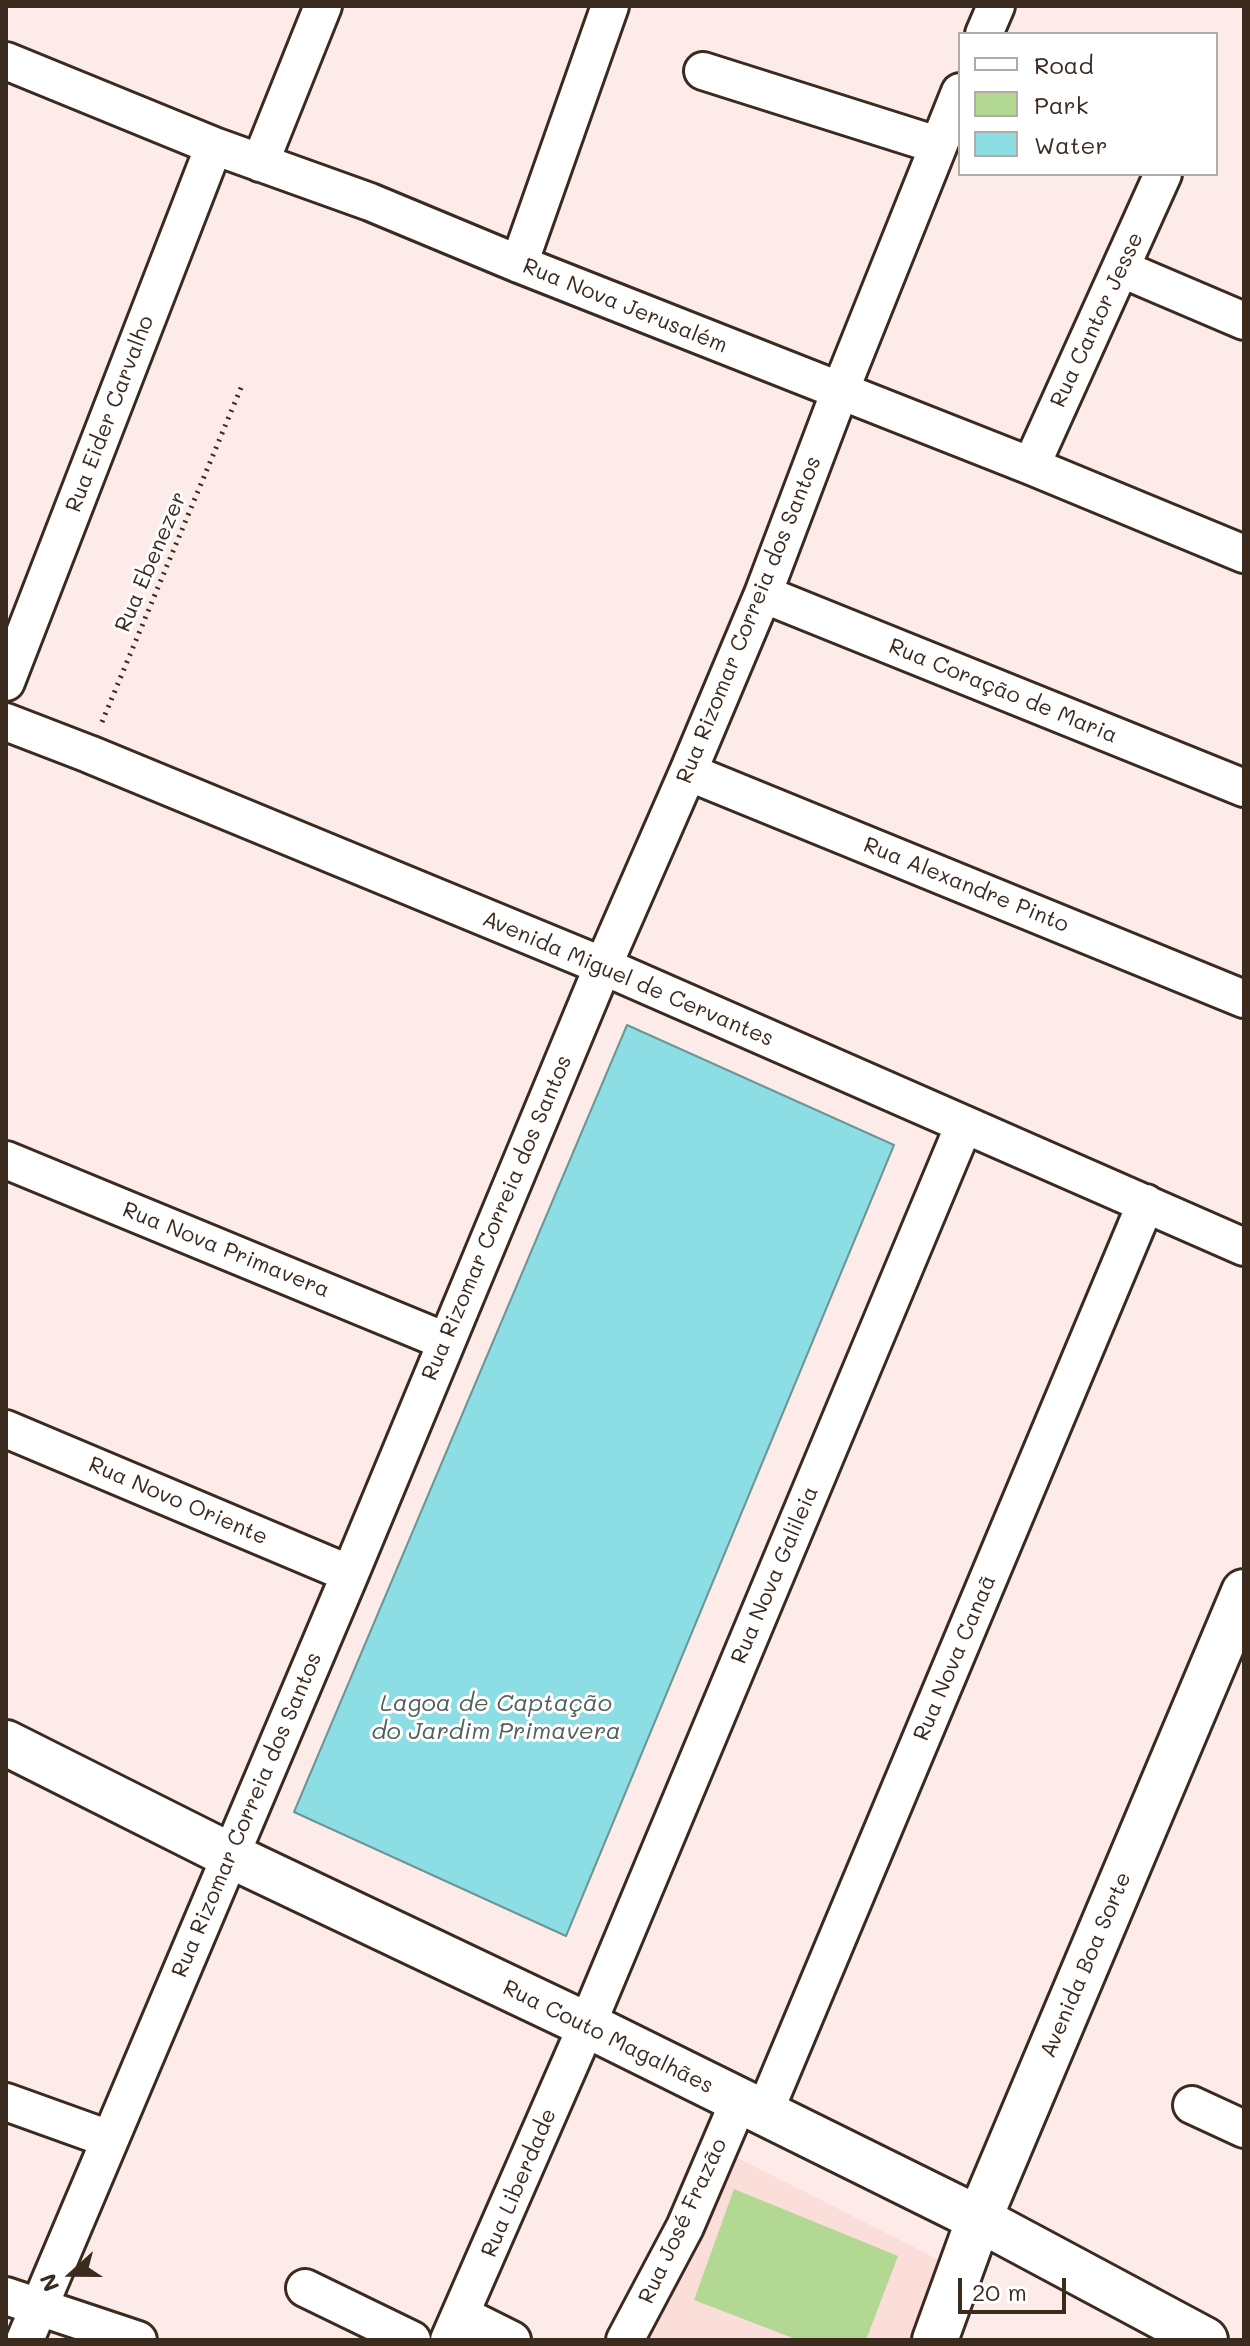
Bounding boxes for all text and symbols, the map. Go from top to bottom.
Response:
legend [958,32,1218,176]
text: Road [1034,49,1094,80]
text: Park [1034,89,1088,120]
text: Water [1034,129,1108,160]
street label: Rua Cantor Jesse [1045,228,1149,412]
street label: Rua Nova Jerusalém [519,253,731,359]
street label: Rua Eider Carvalho [60,312,160,516]
street label: Rua Rizomar Correia dos Santos [671,452,827,788]
street label: Rua Ebenezer [110,488,192,636]
street label: Rua Coração de Maria [885,633,1121,749]
street label: Rua Alexandre Pinto [859,832,1073,938]
street label: Avenida Miguel de Cervantes [478,906,778,1052]
street label: Rua Rizomar Correia dos Santos [416,1051,578,1385]
street label: Rua Nova Primavera [119,1196,333,1304]
street label: Rua Novo Oriente [84,1451,272,1551]
street label: Rua Nova Galileia [726,1482,824,1668]
street label: Rua Nova Canaã [908,1571,1002,1745]
street label: Rua Rizomar Correia dos Santos [166,1648,328,1982]
water label: Lagoa de Captação do Jardim Primavera [371,1690,621,1746]
street label: Avenida Boa Sorte [1035,1868,1137,2062]
street label: Rua Couto Magalhães [498,1974,718,2100]
street label: Rua Liberdade [476,2105,562,2261]
street label: Rua José Frazão [633,2134,733,2308]
north arrow [32,2234,112,2314]
scale bar [962,2262,1070,2312]
text: N [33,2270,66,2296]
text: 20 m [972,2276,1027,2307]

